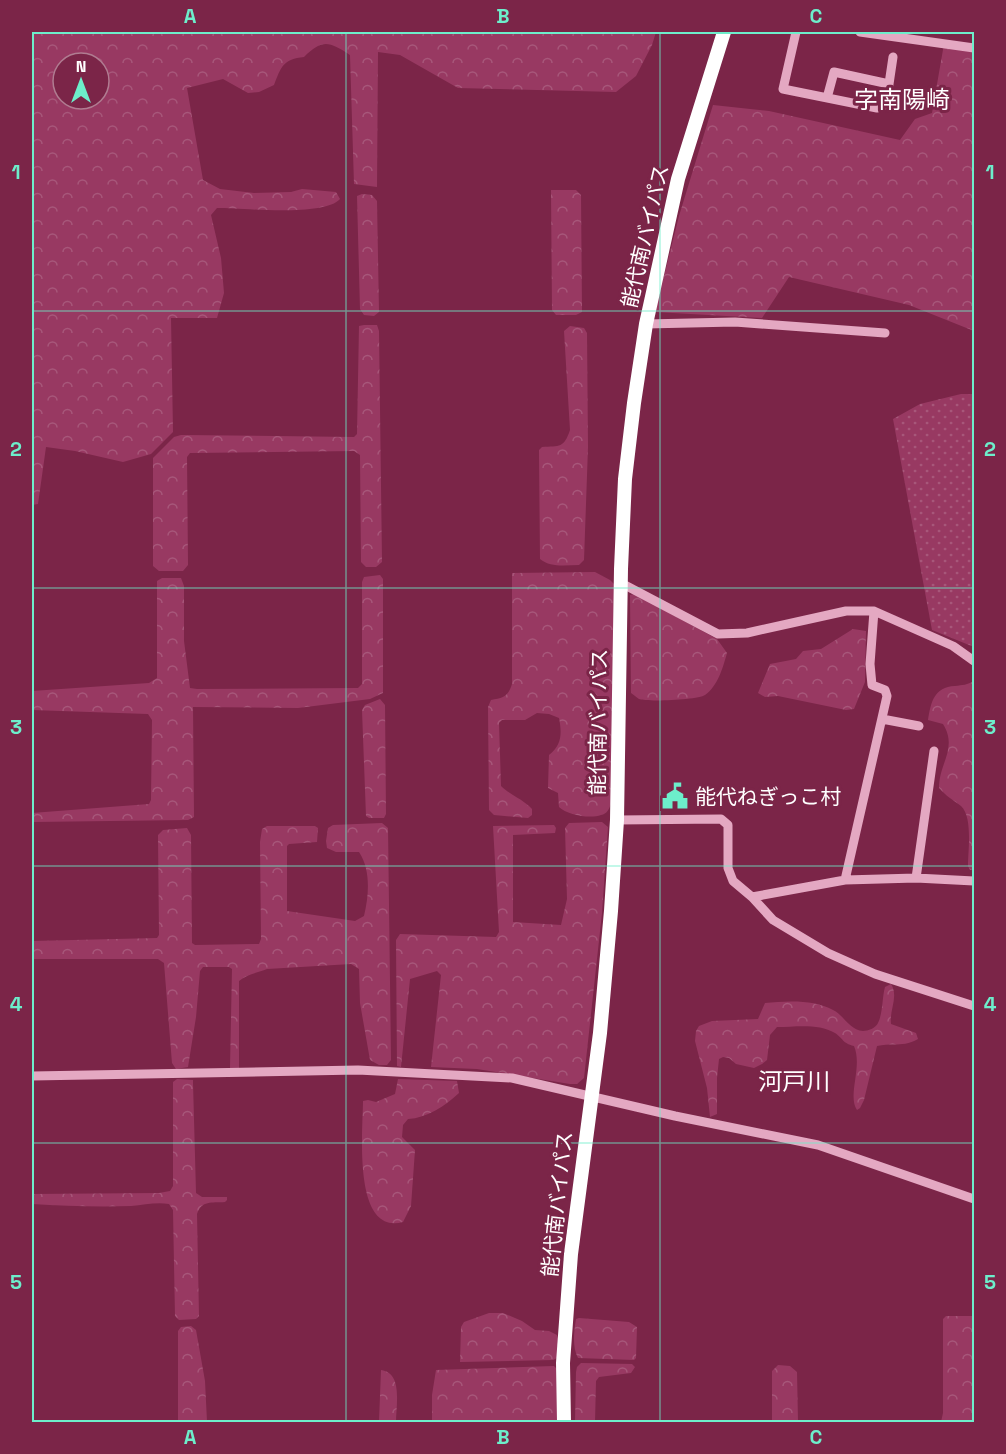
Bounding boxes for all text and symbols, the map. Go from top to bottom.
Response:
text: A [184,3,197,29]
text: B [496,3,510,29]
text: C [810,3,823,29]
north arrow [51,51,111,111]
text: N [76,56,86,77]
district label: 字南陽崎 [854,84,950,115]
text: 1 [11,159,21,185]
text: 1 [985,159,995,185]
street label: 能代南バイパス [615,162,675,310]
text: 2 [10,436,22,462]
text: 2 [984,436,996,462]
street label: 能代南バイパス [583,648,613,796]
text: 3 [10,714,22,740]
text: 3 [984,714,996,740]
public building icon: 能代ねぎっこ村 [660,781,690,811]
place label: 能代ねぎっこ村 [695,783,841,810]
text: 4 [10,991,23,1017]
text: 4 [984,991,997,1017]
district label: 河戸川 [758,1066,830,1097]
street label: 能代南バイパス [536,1130,578,1278]
text: 5 [10,1269,22,1295]
text: 5 [984,1269,996,1295]
text: A [184,1424,197,1450]
text: B [496,1424,510,1450]
text: C [810,1424,823,1450]

